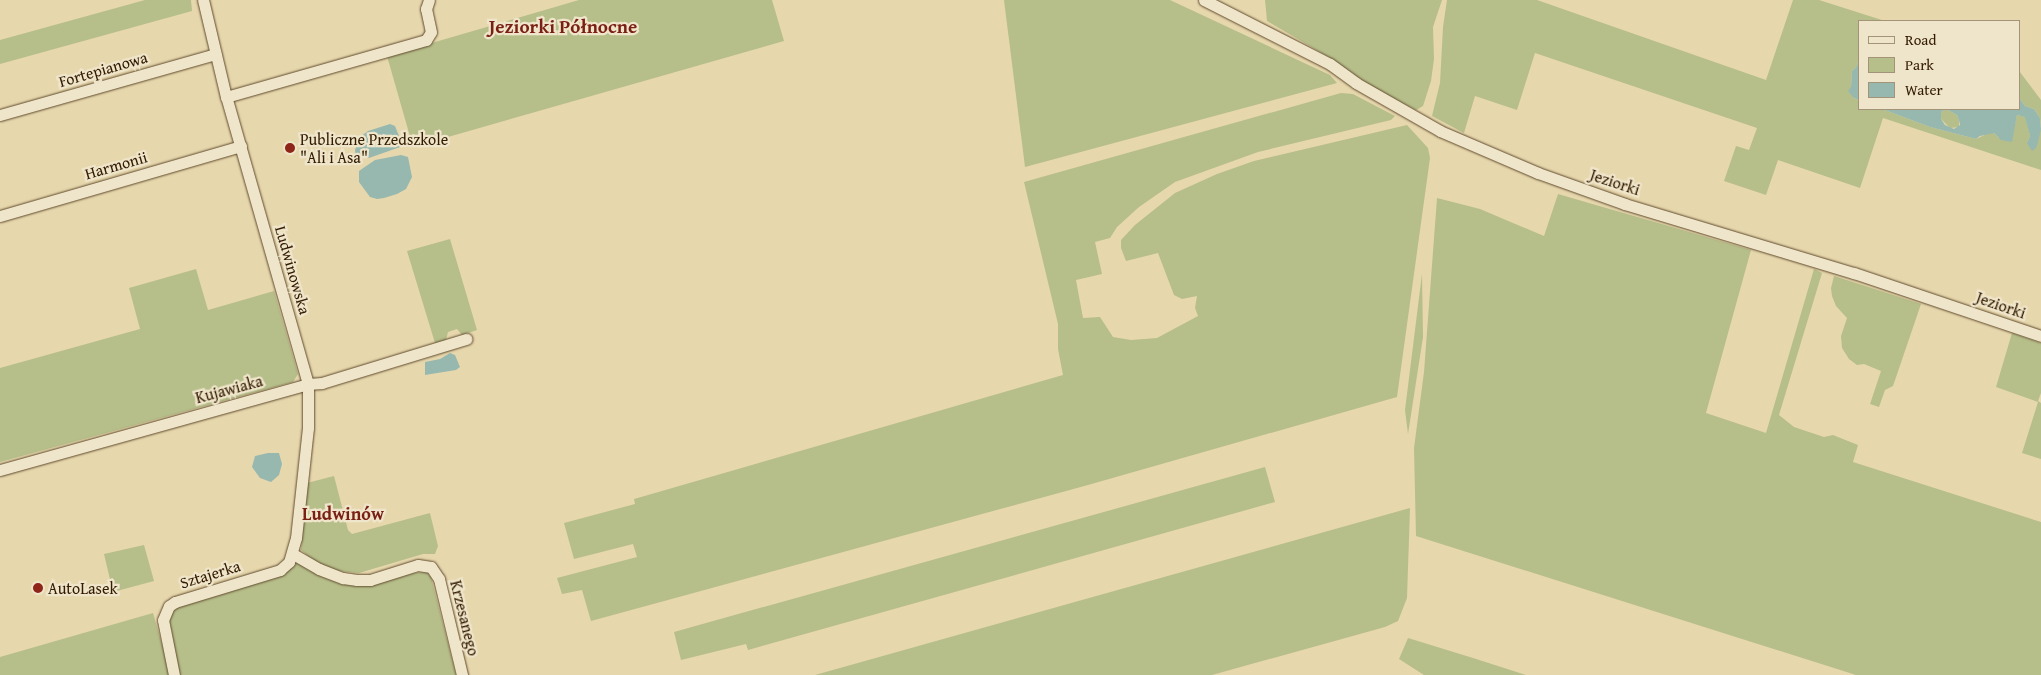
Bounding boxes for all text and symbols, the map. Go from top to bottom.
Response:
district label: Jeziorki Północne [489,16,637,38]
legend [1858,20,2021,110]
text: Road [1905,29,1936,50]
street label: Fortepianowa [56,47,150,91]
text: Park [1905,54,1934,75]
text: Water [1905,79,1943,100]
place label: Publiczne Przedszkole "Ali i Asa" [300,129,448,167]
marker: Publiczne Przedszkole "Ali i Asa" [284,142,296,154]
street label: Harmonii [83,147,149,183]
street label: Jeziorki [1588,165,1642,199]
street label: Ludwinowska [271,224,315,316]
street label: Jeziorki [1974,288,2028,322]
street label: Kujawiaka [193,371,265,407]
district label: Ludwinów [302,503,384,525]
street label: Sztajerka [177,556,243,592]
place label: AutoLasek [48,578,118,598]
street label: Krzesanego [446,578,484,658]
marker: AutoLasek [32,582,44,594]

